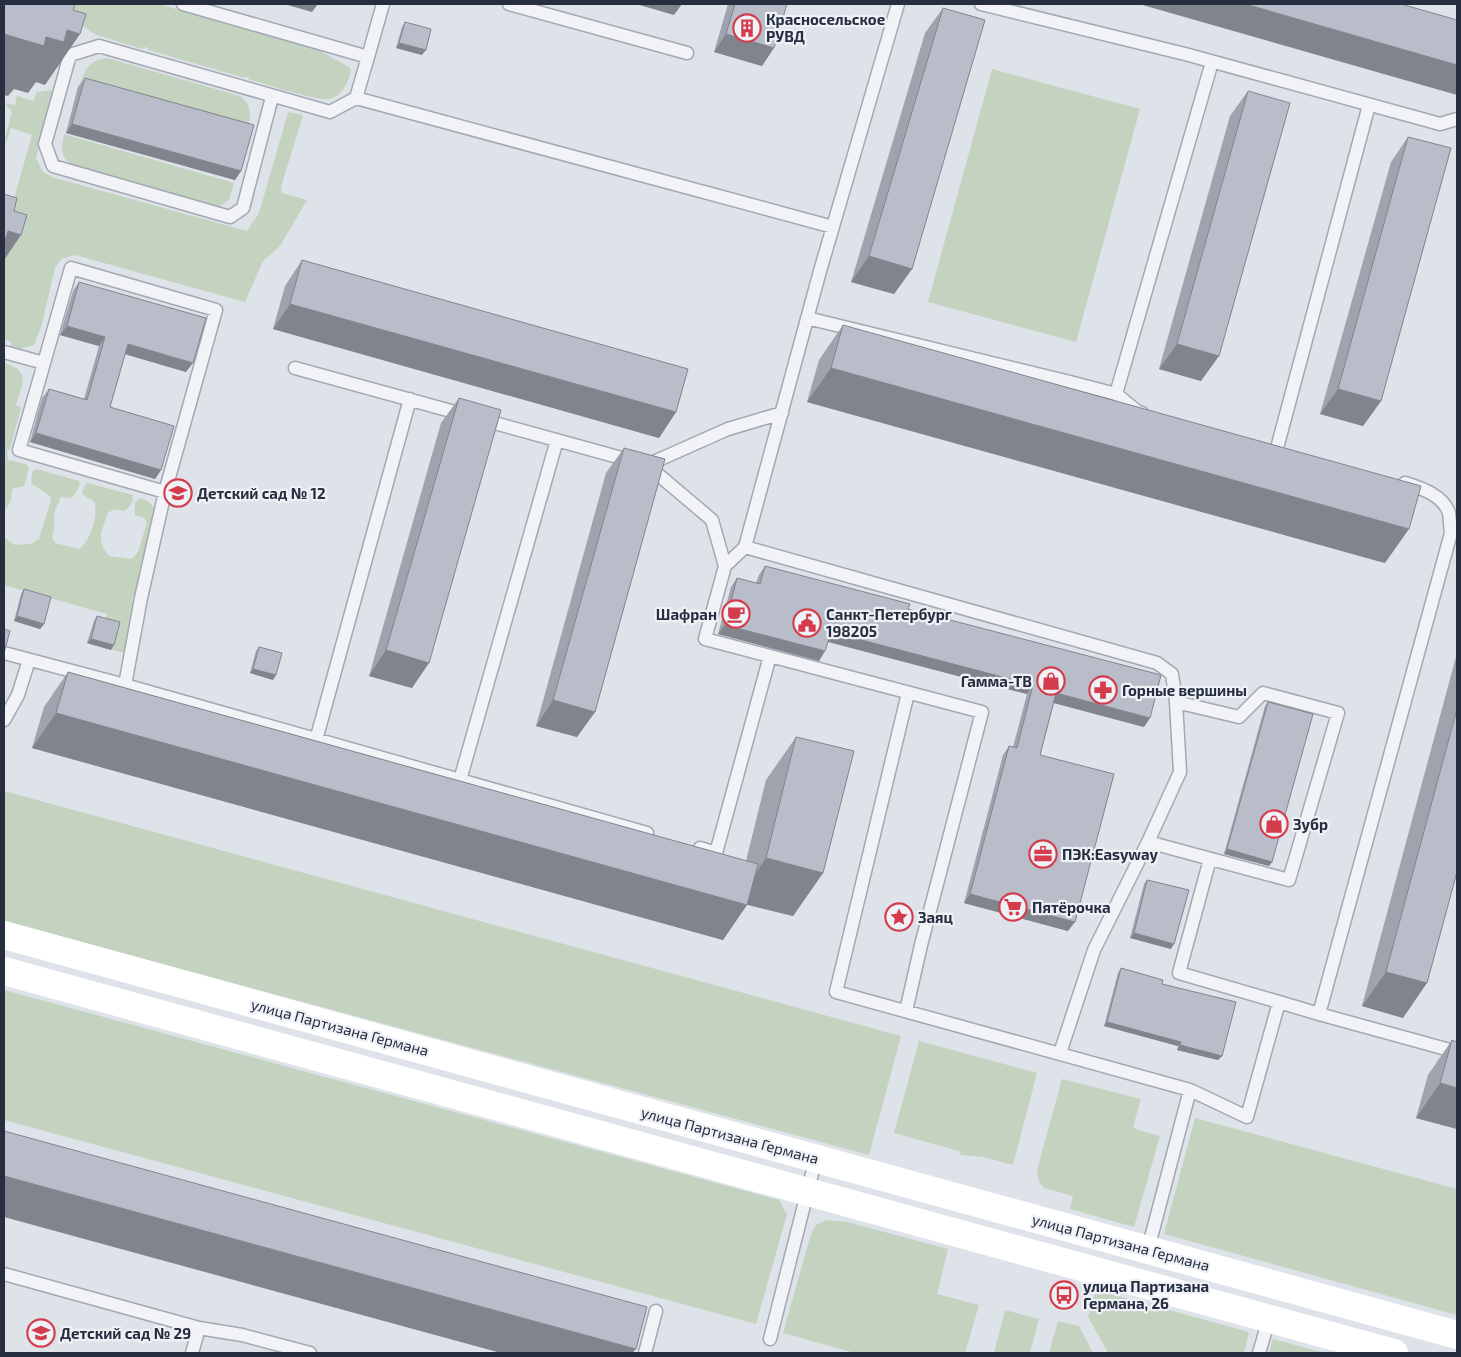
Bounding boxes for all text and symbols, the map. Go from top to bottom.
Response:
place label: Красносельское РУВД [766,10,885,45]
building icon: Красносельское РУВД [732,13,762,43]
school or university icon: Детский сад № 12 [163,478,193,508]
place label: Детский сад № 12 [197,484,326,502]
cafe icon: Шафран [721,599,751,629]
place label: Шафран [656,605,717,623]
place label: Санкт-Петербург 198205 [826,605,952,640]
public building icon: Санкт-Петербург 198205 [792,608,822,638]
shop icon: Гамма-ТВ [1036,666,1066,696]
place label: Гамма-ТВ [961,672,1032,690]
pharmacy icon: Горные вершины [1088,675,1118,705]
place label: Горные вершины [1122,681,1247,699]
shop icon: Зубр [1259,809,1289,839]
place label: Зубр [1293,815,1328,833]
office icon: ПЭК:Easyway [1028,839,1058,869]
place label: ПЭК:Easyway [1062,845,1159,864]
supermarket icon: Пятёрочка [998,892,1028,922]
place label: Пятёрочка [1032,898,1111,916]
place icon: Заяц [884,902,914,932]
place label: Заяц [918,908,954,926]
street label: улица Партизана Германа [249,995,431,1060]
street label: улица Партизана Германа [639,1103,821,1168]
street label: улица Партизана Германа [1030,1210,1212,1275]
place label: улица Партизана Германа, 26 [1083,1277,1209,1312]
bus stop icon: улица Партизана Германа, 26 [1049,1280,1079,1310]
school or university icon: Детский сад № 29 [26,1318,56,1348]
place label: Детский сад № 29 [60,1324,191,1342]

